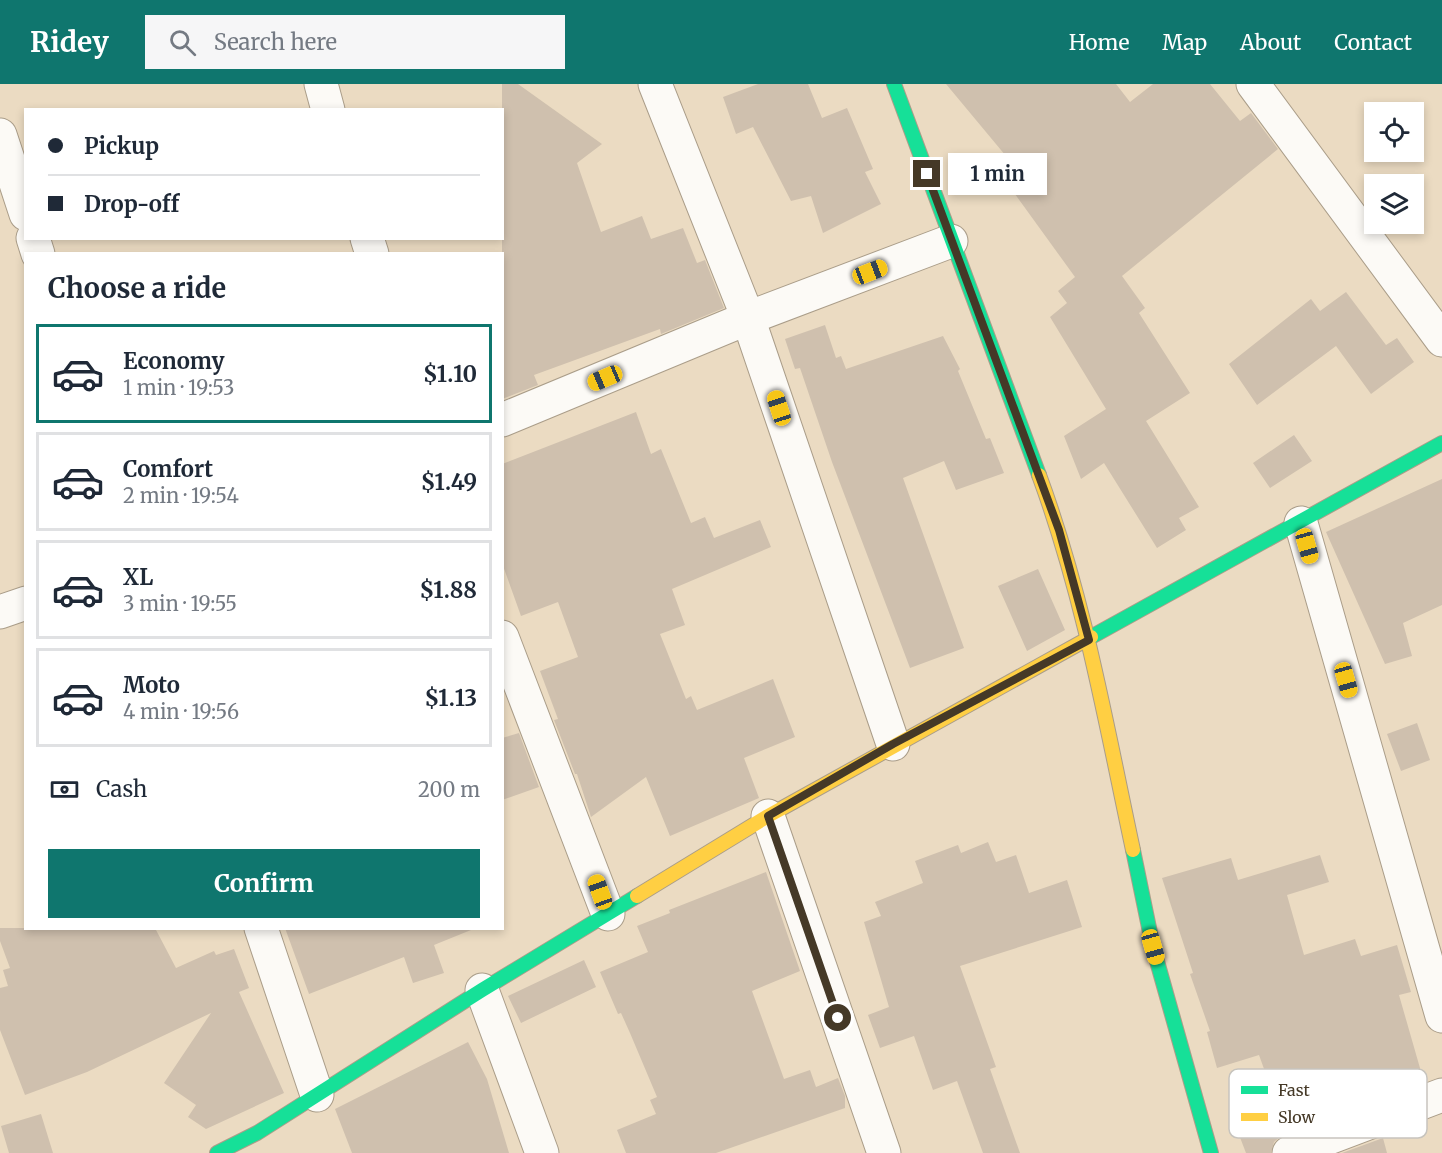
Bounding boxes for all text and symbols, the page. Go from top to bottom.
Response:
search box [145,15,565,69]
text: Ridey [30,24,109,60]
icon: search [166,26,199,59]
text: Search here [214,28,337,56]
text: Home [1069,29,1129,56]
text: Map [1162,29,1207,56]
text: About [1240,29,1301,56]
text: Contact [1334,29,1412,56]
map controls [1364,102,1424,234]
button: locate [1364,102,1424,162]
text: Pickup [84,132,159,160]
callout: 1 min [948,153,1047,195]
route end [913,160,940,187]
text: 1 min [970,161,1025,186]
button: layers [1364,174,1424,234]
text: Drop-off [84,190,179,218]
car [850,257,890,287]
text: Choose a ride [48,271,226,305]
icon: car [51,347,105,401]
text: Economy [123,347,224,375]
text: $1.10 [423,360,477,388]
car [585,363,625,393]
text: 1 min · 19:53 [123,375,235,400]
car [765,388,793,428]
icon: car [51,455,105,509]
text: Comfort [123,455,213,483]
text: $1.49 [421,468,477,496]
text: 2 min · 19:54 [123,483,239,508]
car [1293,526,1321,566]
icon: car [51,563,105,617]
text: XL [123,563,153,591]
text: $1.88 [419,576,477,604]
text: 3 min · 19:55 [123,591,237,616]
car [1332,660,1360,700]
icon: car [51,671,105,725]
text: Moto [123,671,180,699]
text: $1.13 [424,684,477,712]
text: 4 min · 19:56 [123,699,239,724]
icon: cash [48,773,81,806]
text: Cash [96,775,147,803]
text: 200 m [418,777,480,802]
button: Confirm [48,849,480,918]
car [585,872,615,912]
car [1139,927,1167,967]
route start [824,1004,851,1031]
legend [1229,1069,1427,1138]
text: Fast [1278,1080,1311,1100]
text: Slow [1278,1107,1316,1127]

